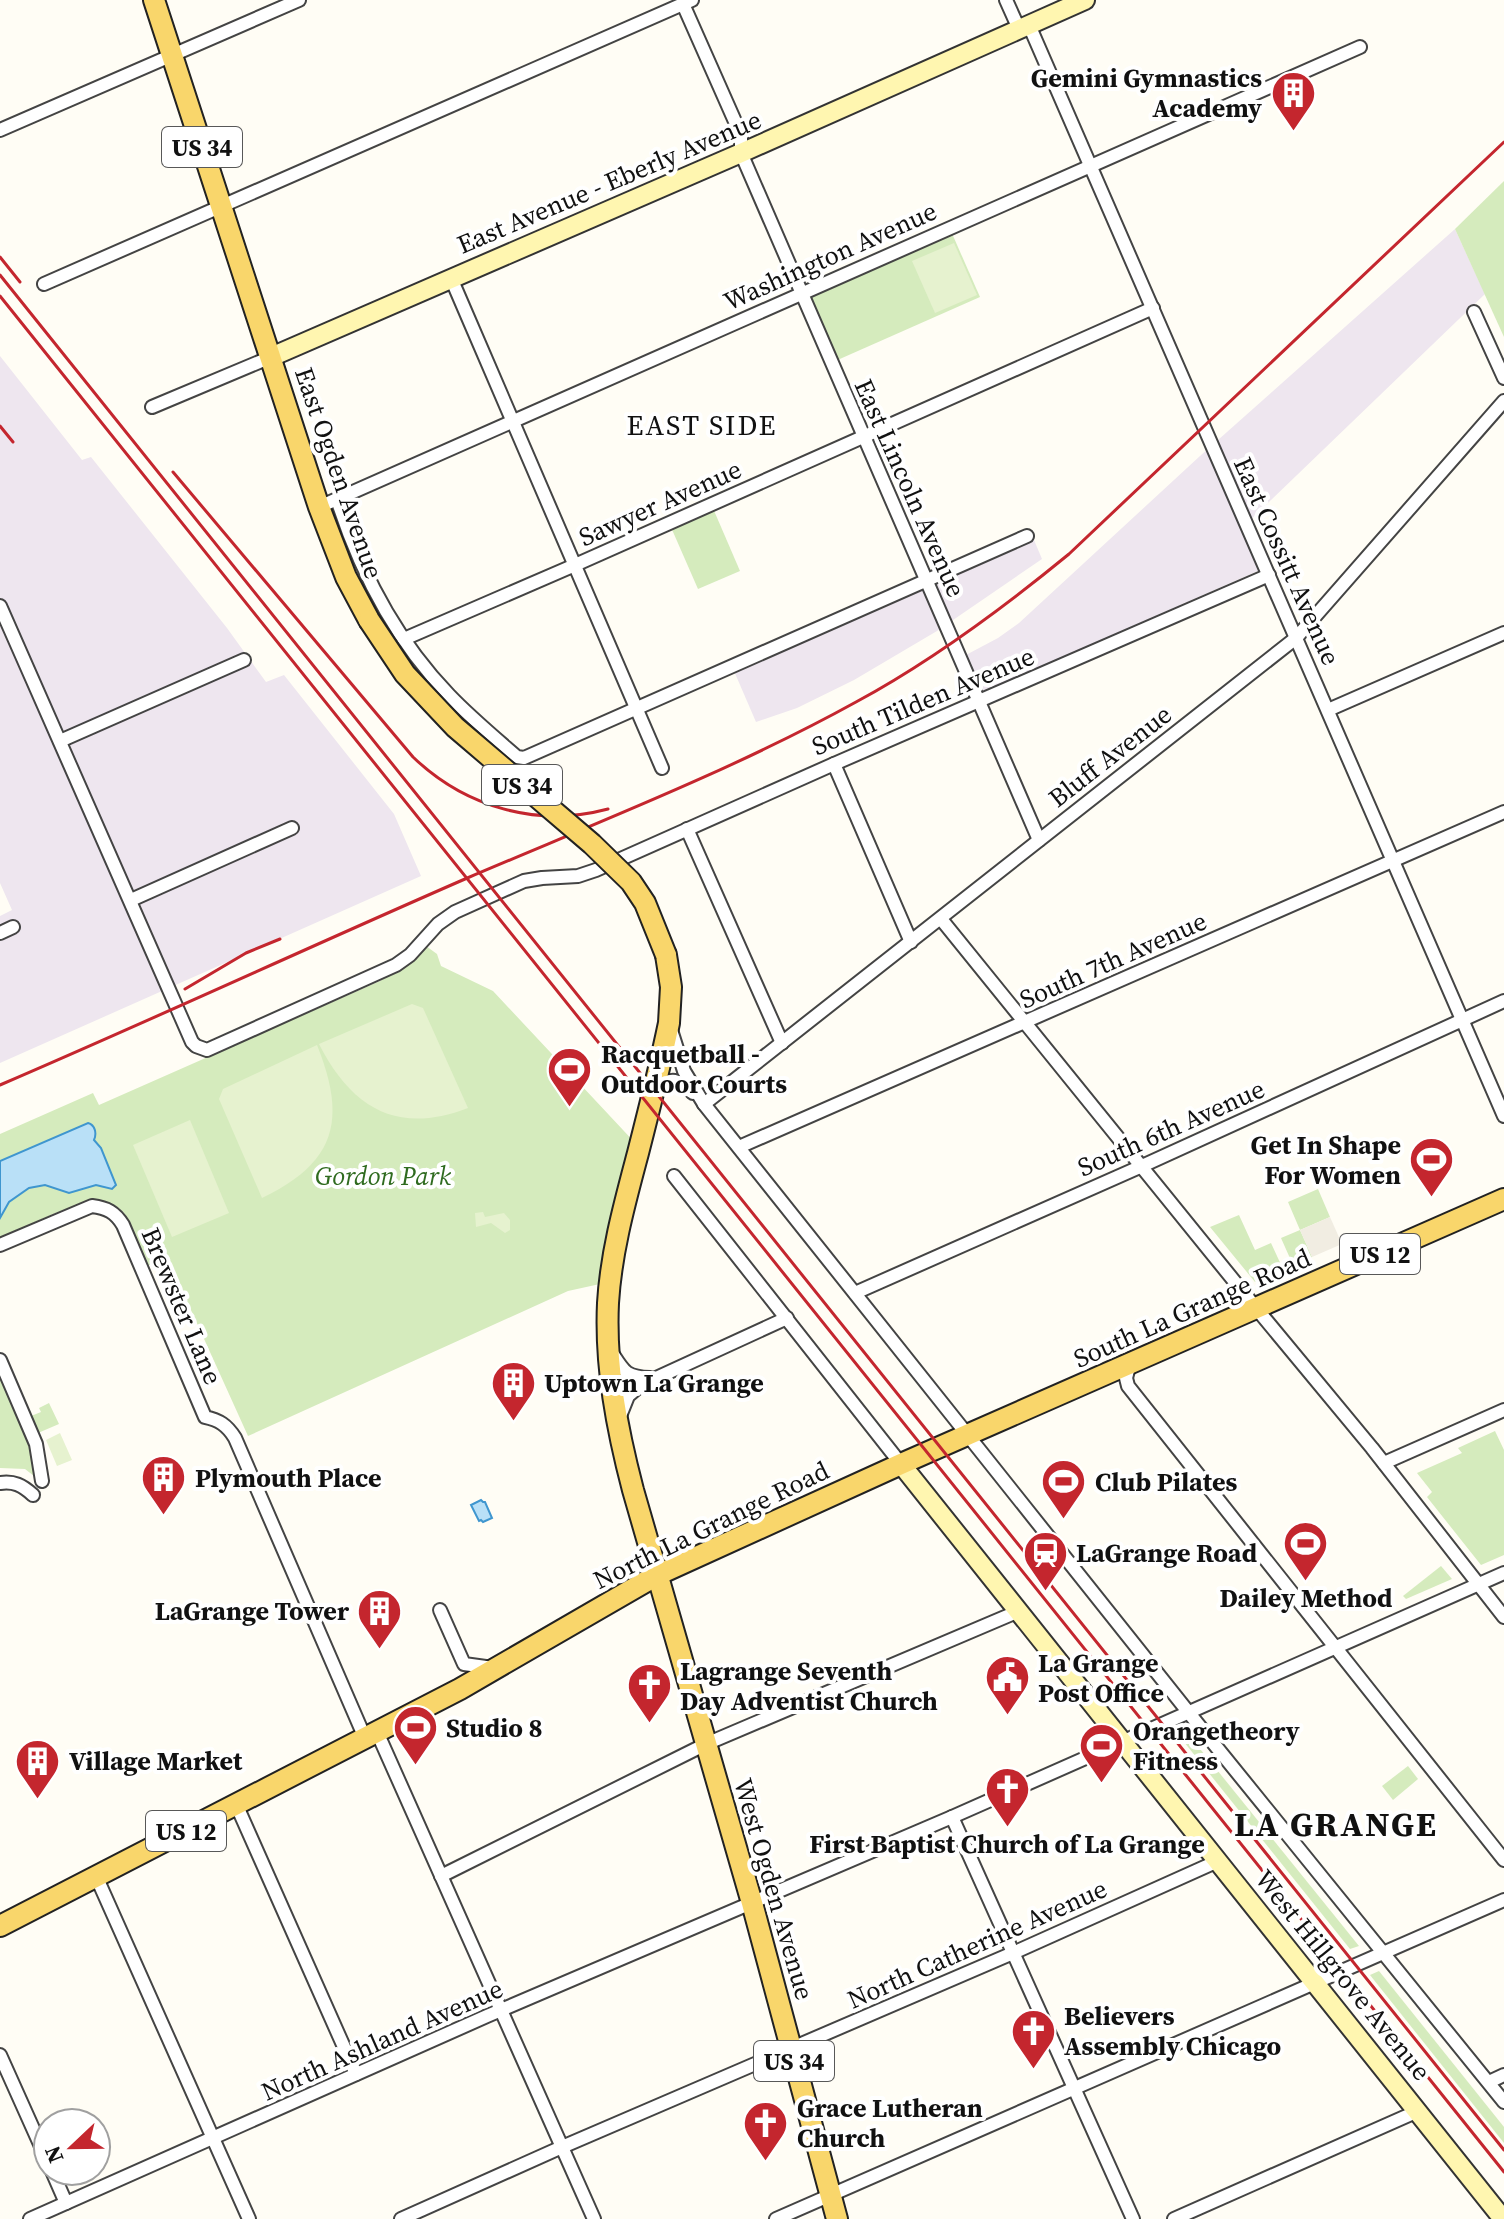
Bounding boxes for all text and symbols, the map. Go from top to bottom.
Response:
place label: Gemini Gymnastics Academy [1031,60,1262,126]
building icon: Gemini Gymnastics Academy [1269,69,1317,132]
street label: East Avenue - Eberly Avenue [451,102,767,262]
road number: US 34 [162,127,242,167]
street label: Washington Avenue [718,193,942,319]
street label: East Ogden Avenue [286,362,392,584]
street label: East Lincoln Avenue [846,373,974,603]
district label: EAST SIDE [627,406,777,444]
street label: Sawyer Avenue [573,451,747,555]
street label: East Cossitt Avenue [1225,451,1349,671]
street label: South Tilden Avenue [806,638,1040,764]
street label: Bluff Avenue [1041,696,1179,816]
road number: US 34 [482,765,562,805]
street label: South 7th Avenue [1014,903,1212,1017]
place label: Racquetball - Outdoor Courts [601,1036,787,1102]
sports icon: Racquetball - Outdoor Courts [546,1045,594,1108]
street label: South 6th Avenue [1072,1071,1270,1185]
place label: Get In Shape For Women [1251,1127,1401,1193]
sports icon: Get In Shape For Women [1408,1136,1456,1199]
park label: Gordon Park [315,1158,452,1194]
street label: Brewster Lane [133,1222,231,1390]
road number: US 12 [1340,1234,1420,1274]
street label: South La Grange Road [1068,1239,1317,1377]
building icon: Uptown La Grange [489,1359,537,1422]
place label: Uptown La Grange [544,1365,764,1401]
street label: North La Grange Road [587,1452,835,1598]
building icon: Plymouth Place [140,1454,188,1517]
sports icon: Club Pilates [1040,1458,1088,1521]
place label: Plymouth Place [195,1460,382,1496]
place label: Club Pilates [1095,1464,1238,1500]
sports icon: Dailey Method [1282,1519,1330,1582]
station icon: LaGrange Road [1021,1529,1069,1592]
place label: LaGrange Road [1076,1535,1257,1571]
place label: Dailey Method [1219,1580,1393,1616]
building icon: LaGrange Tower [356,1587,404,1650]
place label: LaGrange Tower [155,1593,350,1629]
place label: La Grange Post Office [1038,1645,1164,1711]
place label: Lagrange Seventh Day Adventist Church [680,1653,938,1719]
public building icon: La Grange Post Office [983,1654,1031,1717]
church icon: Lagrange Seventh Day Adventist Church [625,1662,673,1725]
sports icon: Studio 8 [391,1704,439,1767]
place label: Studio 8 [446,1710,543,1746]
place label: Orangetheory Fitness [1133,1713,1300,1779]
sports icon: Orangetheory Fitness [1078,1722,1126,1785]
building icon: Village Market [14,1737,62,1800]
place label: Village Market [69,1743,243,1779]
church icon: First Baptist Church of La Grange [983,1765,1031,1828]
street label: West Ogden Avenue [725,1774,823,2004]
district label: LA GRANGE [1234,1801,1438,1847]
road number: US 12 [146,1811,226,1851]
place label: First Baptist Church of La Grange [809,1826,1205,1862]
street label: West Hillgrove Avenue [1247,1862,1439,2088]
street label: North Catherine Avenue [841,1870,1113,2018]
street label: North Ashland Avenue [255,1970,509,2110]
place label: Believers Assembly Chicago [1064,1998,1281,2064]
church icon: Believers Assembly Chicago [1009,2007,1057,2070]
road number: US 34 [754,2041,834,2081]
place label: Grace Lutheran Church [797,2090,983,2156]
church icon: Grace Lutheran Church [742,2099,790,2162]
north arrow [32,2107,112,2187]
text: N [37,2141,70,2168]

